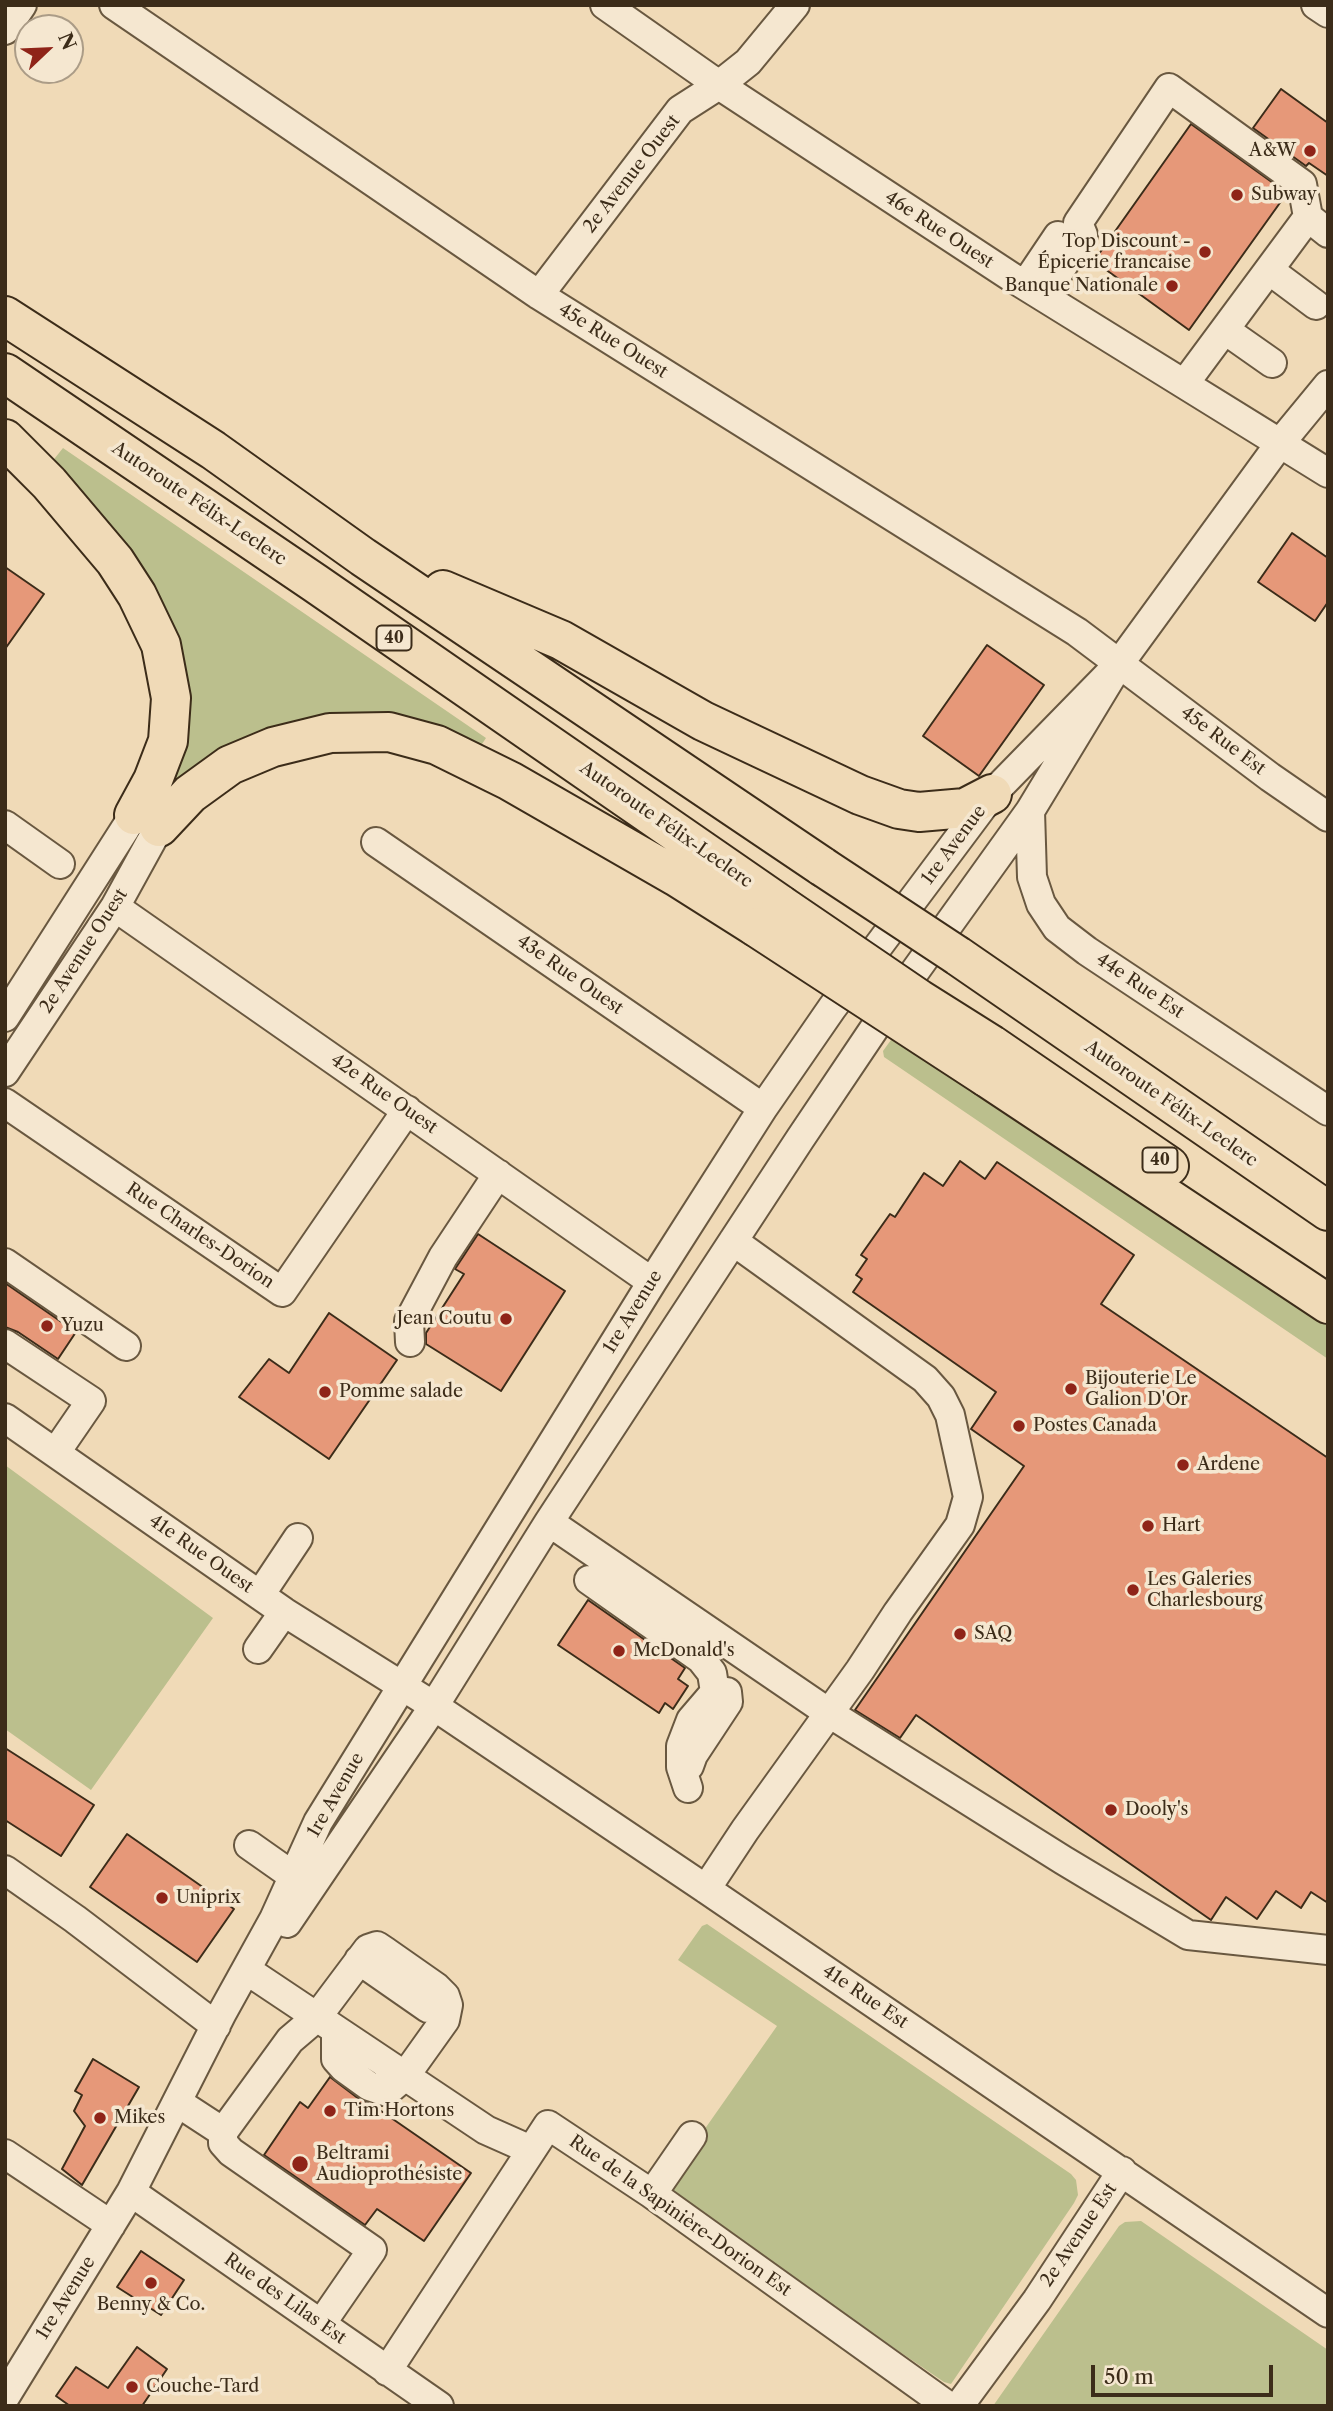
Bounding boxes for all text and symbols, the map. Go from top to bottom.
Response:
north arrow [14,14,84,84]
text: N [53,29,81,53]
street label: 2e Avenue Ouest [579,111,685,237]
place label: A&W [1249,140,1296,162]
marker: A&W [1302,143,1318,159]
place label: Subway [1251,184,1317,206]
street label: 46e Rue Ouest [881,187,997,273]
marker: Subway [1229,187,1245,203]
place label: Top Discount - Épicerie francaise [1038,231,1191,274]
marker: Top Discount - Épicerie francaise [1197,244,1213,260]
place label: Banque Nationale [1005,275,1158,297]
marker: Banque Nationale [1164,278,1180,294]
street label: 45e Rue Ouest [555,299,671,383]
street label: Autoroute Félix-Leclerc [108,438,290,570]
road number: 40 [376,625,412,650]
street label: 45e Rue Est [1176,702,1270,780]
street label: Autoroute Félix-Leclerc [576,757,756,893]
street label: 1re Avenue [917,801,991,889]
street label: 2e Avenue Ouest [36,885,132,1017]
street label: 43e Rue Ouest [513,930,627,1020]
street label: 44e Rue Est [1092,949,1188,1023]
street label: Autoroute Félix-Leclerc [1081,1036,1261,1172]
street label: 42e Rue Ouest [327,1049,441,1139]
road number: 40 [1142,1148,1178,1172]
street label: Rue Charles-Dorion [122,1178,278,1294]
street label: 1re Avenue [599,1267,667,1357]
place label: Jean Coutu [397,1308,492,1330]
marker: Jean Coutu [498,1311,514,1327]
place label: Yuzu [61,1315,104,1337]
marker: Yuzu [39,1318,55,1334]
place label: Bijouterie Le Galion D'Or [1085,1368,1196,1410]
place label: Pomme salade [339,1381,463,1403]
marker: Bijouterie Le Galion D'Or [1063,1381,1079,1397]
marker: Pomme salade [317,1384,333,1400]
place label: Postes Canada [1033,1415,1157,1437]
marker: Postes Canada [1011,1418,1027,1434]
place label: Ardene [1197,1454,1260,1476]
marker: Ardene [1175,1457,1191,1473]
street label: 41e Rue Ouest [145,1510,257,1598]
place label: Hart [1162,1515,1201,1537]
marker: Hart [1140,1518,1156,1534]
place label: Les Galeries Charlesbourg [1147,1569,1262,1612]
marker: Les Galeries Charlesbourg [1125,1582,1141,1598]
place label: SAQ [974,1623,1012,1645]
marker: SAQ [952,1626,968,1642]
place label: McDonald's [633,1640,734,1662]
marker: McDonald's [611,1643,627,1659]
street label: 1re Avenue [303,1749,369,1841]
place label: Dooly's [1125,1799,1188,1821]
marker: Dooly's [1103,1802,1119,1818]
place label: Uniprix [176,1887,241,1909]
marker: Uniprix [154,1890,170,1906]
street label: 41e Rue Est [818,1961,912,2033]
place label: Tim Hortons [344,2100,454,2122]
marker: Tim Hortons [322,2103,338,2119]
place label: Mikes [114,2107,165,2129]
marker: Mikes [92,2110,108,2126]
street label: Rue de la Sapinière-Dorion Est [565,2131,795,2301]
place label: Beltrami Audioprothésiste [316,2143,462,2186]
marker: Beltrami Audioprothésiste [290,2154,310,2174]
street label: 2e Avenue Est [1036,2179,1122,2291]
street label: Rue des Lilas Est [220,2249,350,2349]
street label: 1re Avenue [32,2253,100,2343]
marker: Benny & Co. [143,2275,159,2291]
place label: Benny & Co. [97,2294,205,2316]
scale bar [1095,2352,1277,2396]
text: 50 m [1104,2364,1154,2389]
place label: Couche-Tard [146,2376,259,2398]
marker: Couche-Tard [124,2379,140,2395]

